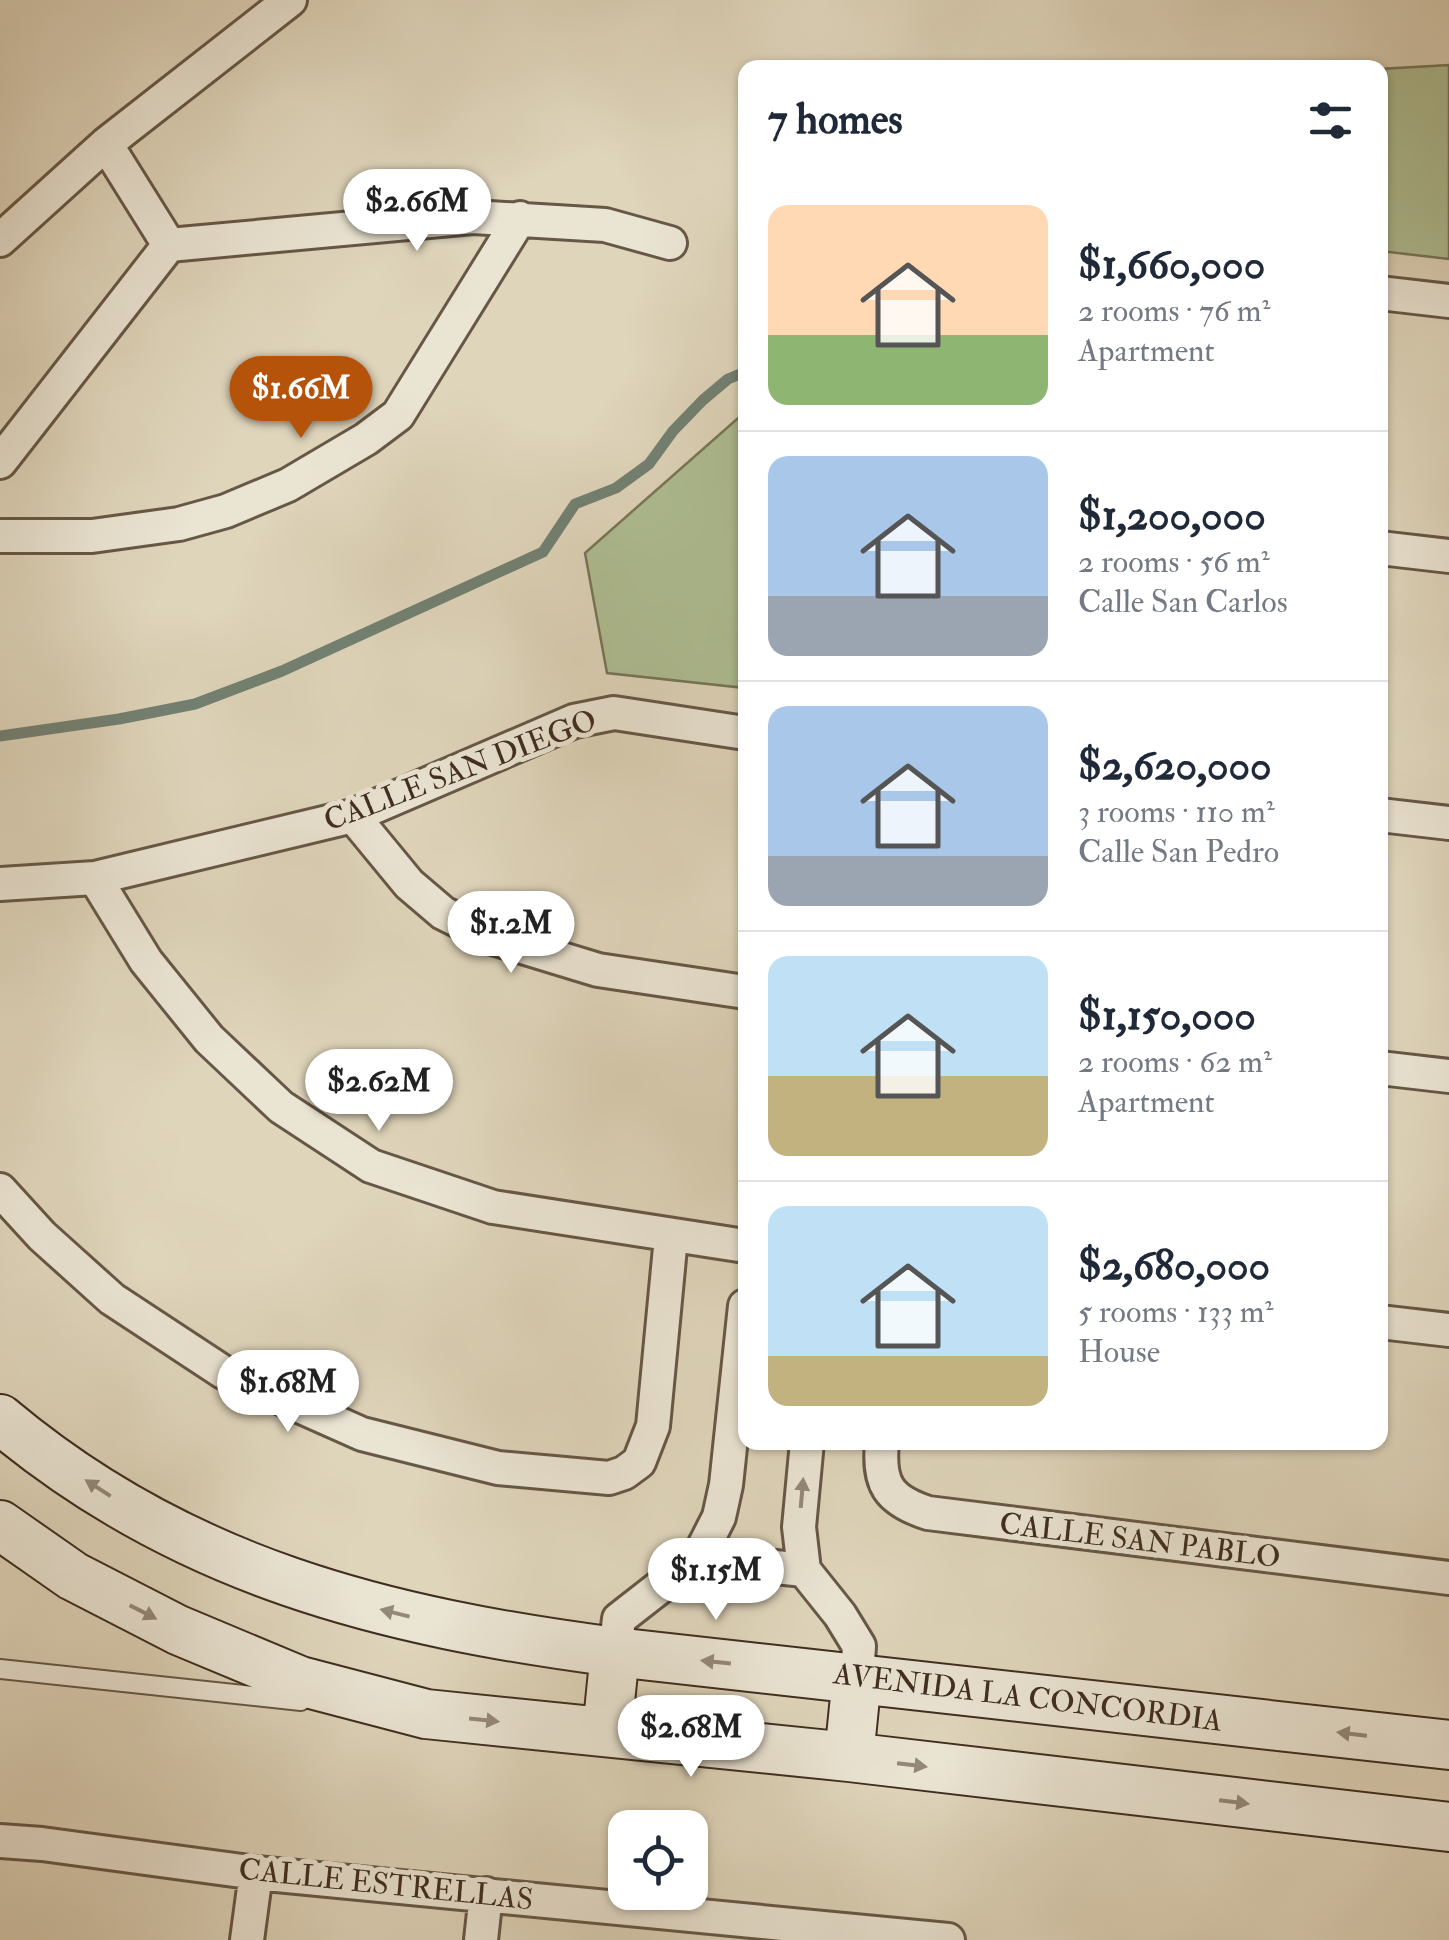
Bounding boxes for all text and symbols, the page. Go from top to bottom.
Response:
icon: filters [1303,93,1358,148]
text: 7 homes [768,94,903,146]
pin: $2.66M [336,169,498,254]
text: $2.66M [365,181,469,221]
text: $1,660,000 [1078,239,1265,291]
icon: home [848,245,968,365]
text: 2 rooms · 76 m² [1078,291,1271,331]
text: Apartment [1078,331,1215,371]
pin: $1.66M [220,356,382,441]
text: $1.66M [252,368,350,408]
text: $1,200,000 [1078,490,1266,542]
icon: home [848,496,968,616]
text: 2 rooms · 56 m² [1078,542,1270,582]
text: Calle San Carlos [1078,582,1288,622]
street label: CALLE SAN DIEGO [319,701,602,840]
text: $2,620,000 [1078,740,1272,792]
icon: home [848,746,968,866]
text: 3 rooms · 110 m² [1078,792,1275,832]
text: Calle San Pedro [1078,832,1279,872]
pin: $1.2M [441,891,581,976]
text: $1.2M [470,903,552,943]
text: $1,150,000 [1078,990,1256,1042]
icon: home [848,996,968,1116]
text: 2 rooms · 62 m² [1078,1042,1272,1082]
pin: $2.62M [298,1049,460,1134]
text: $2.62M [327,1061,431,1101]
text: Apartment [1078,1082,1215,1122]
text: $2,680,000 [1078,1240,1270,1292]
icon: home [848,1246,968,1366]
text: 5 rooms · 133 m² [1078,1292,1274,1332]
text: House [1078,1332,1160,1372]
pin: $1.68M [207,1350,369,1435]
text: $1.68M [239,1362,337,1402]
one-way arrow [795,1477,811,1509]
one-way arrow [84,1479,111,1497]
street label: CALLE SAN PABLO [997,1505,1282,1576]
pin: $1.15M [635,1538,797,1623]
text: $1.15M [670,1550,762,1590]
one-way arrow [128,1603,157,1620]
one-way arrow [379,1605,410,1620]
one-way arrow [700,1654,732,1670]
street label: AVENIDA LA CONCORDIA [830,1655,1224,1740]
pin: $2.68M [610,1695,772,1780]
text: $2.68M [640,1707,742,1747]
one-way arrow [468,1712,500,1728]
one-way arrow [1336,1726,1368,1742]
one-way arrow [896,1757,928,1773]
one-way arrow [1219,1794,1251,1810]
map controls [608,1810,708,1910]
button: locate [608,1810,708,1910]
street label: CALLE ESTRELLAS [237,1851,535,1918]

